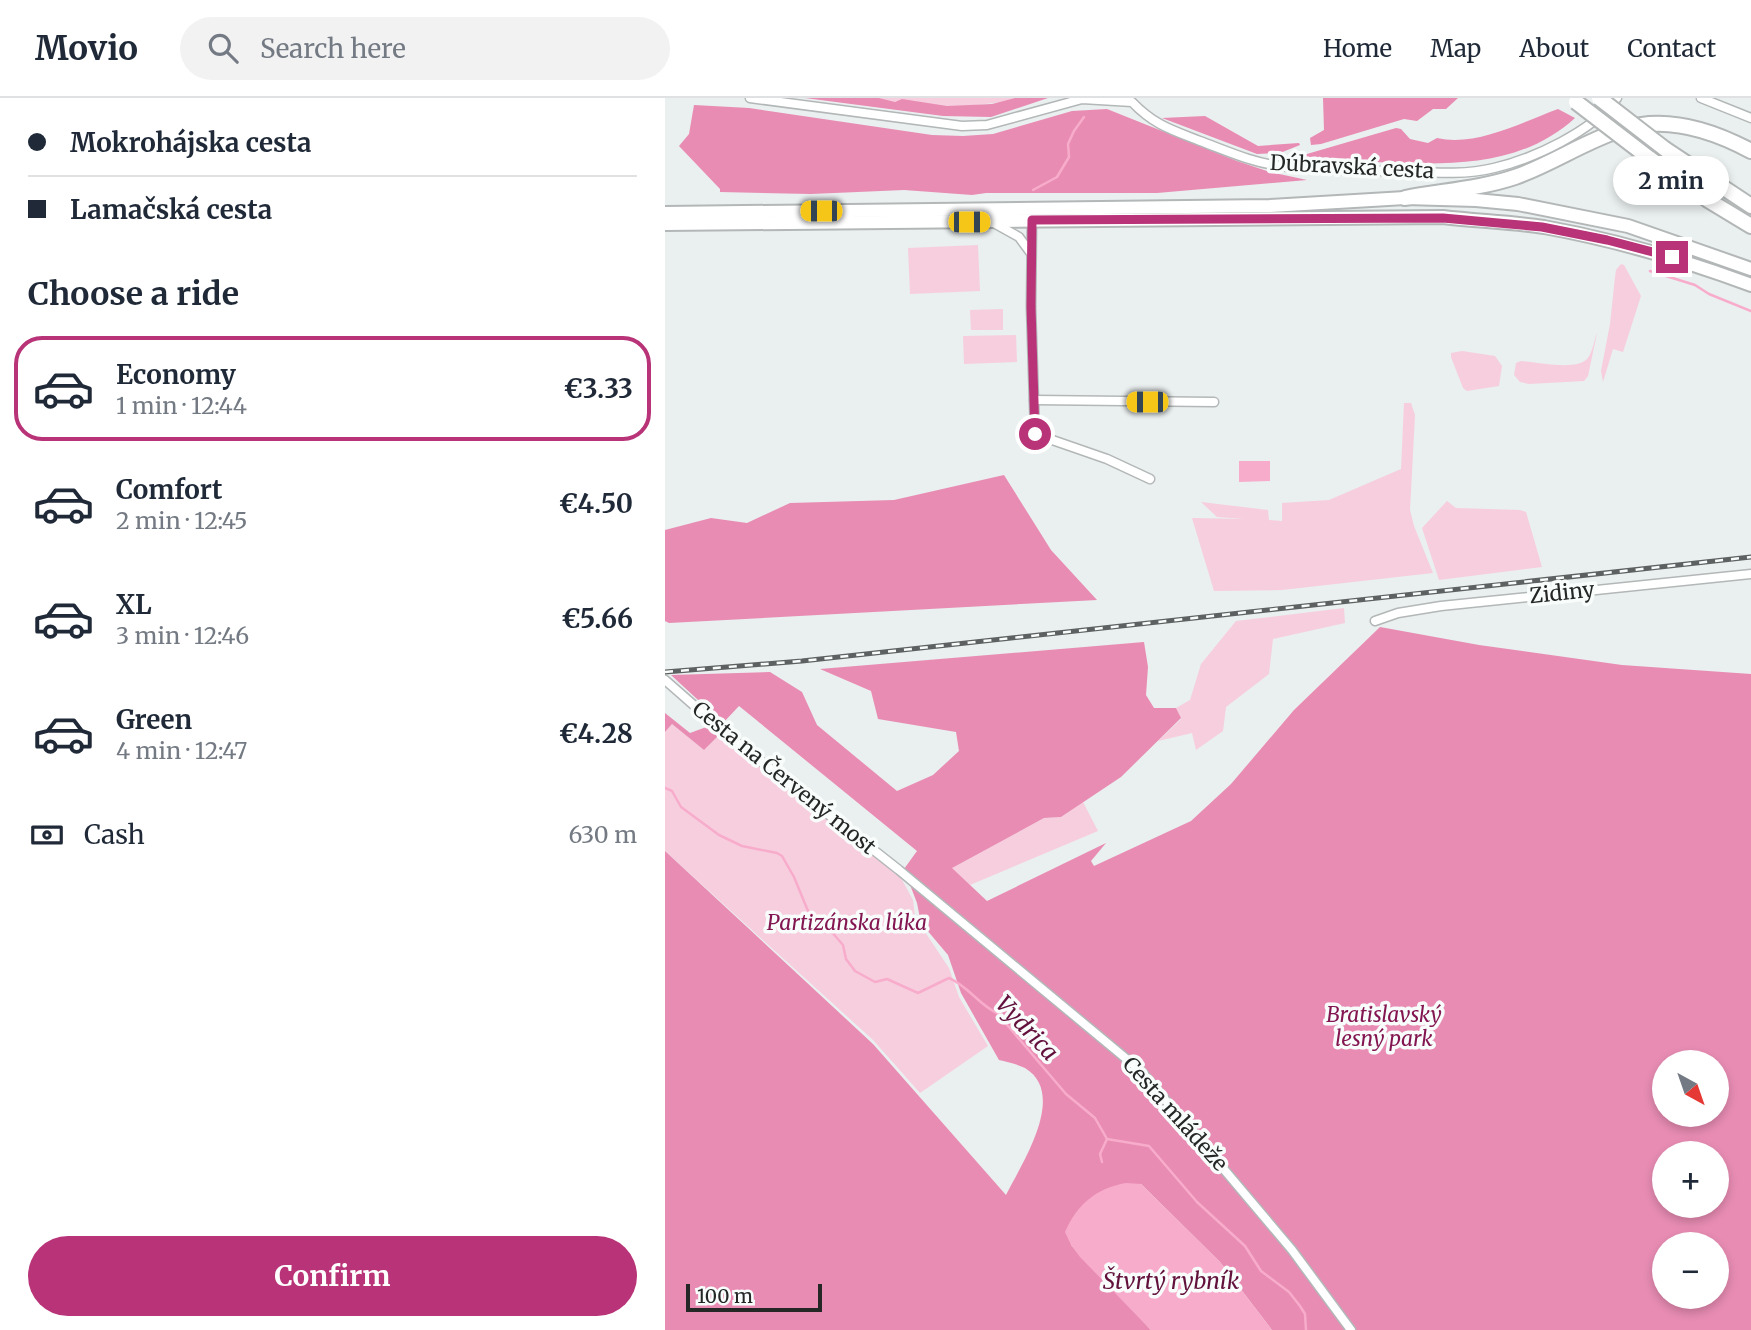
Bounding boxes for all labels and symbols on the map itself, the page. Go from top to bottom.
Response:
street label: Dúbravská cesta [1269,149,1435,184]
callout: 2 min [1614,156,1730,204]
car [801,201,843,222]
car [949,212,991,233]
route end [1656,241,1688,273]
car [1127,392,1169,413]
route start [1019,418,1051,450]
street label: Zidiny [1528,576,1597,609]
street label: Cesta na Červený most [687,695,882,860]
park label: Partizánska lúka [767,909,927,936]
water label: Vydrica [990,989,1065,1066]
park label: Bratislavský lesný park [1326,1001,1442,1052]
north arrow [1652,1050,1729,1127]
street label: Cesta mládeže [1117,1051,1234,1176]
water label: Štvrtý rybník [1103,1265,1240,1295]
scale bar [686,1281,823,1313]

